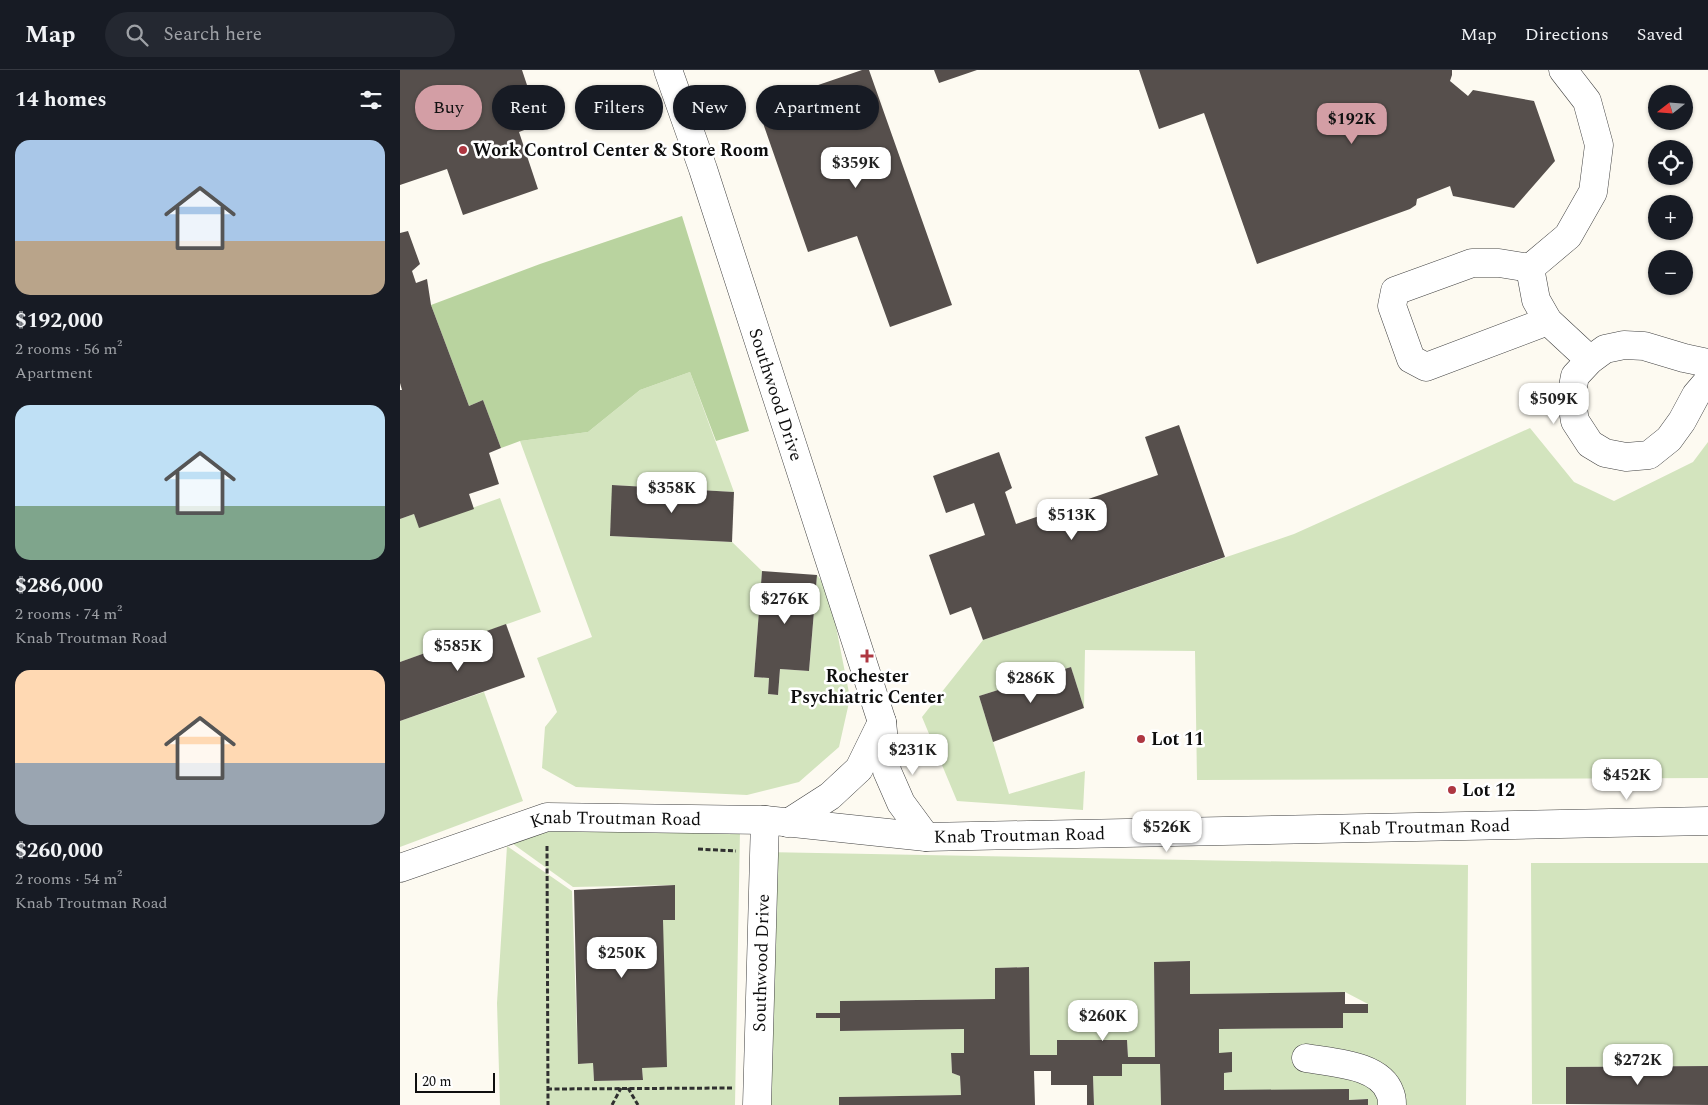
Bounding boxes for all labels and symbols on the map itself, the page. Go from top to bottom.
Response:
north arrow [1648,85,1692,130]
pin: $192K [1317,102,1387,145]
place label: Work Control Center & Store Room [473,137,769,164]
marker: Work Control Center & Store Room [457,144,469,156]
pin: $359K [821,146,891,189]
street label: Southwood Drive [741,325,810,465]
pin: $509K [1519,382,1589,425]
pin: $358K [637,472,707,514]
pin: $513K [1037,498,1107,541]
pin: $276K [750,582,820,625]
pin: $585K [423,630,493,672]
marker: Rochester Psychiatric Center [860,649,874,663]
pin: $286K [996,662,1066,704]
place label: Rochester Psychiatric Center [790,663,944,711]
place label: Lot 11 [1151,726,1204,753]
marker: Lot 11 [1135,733,1147,745]
pin: $231K [878,734,948,776]
pin: $452K [1592,758,1662,801]
place label: Lot 12 [1462,777,1515,804]
marker: Lot 12 [1446,784,1458,796]
street label: Knab Troutman Road [526,804,701,836]
pin: $526K [1132,810,1202,853]
street label: Knab Troutman Road [1338,812,1510,843]
street label: Knab Troutman Road [933,820,1106,851]
street label: Southwood Drive [746,894,777,1033]
pin: $250K [587,936,657,979]
pin: $260K [1068,1000,1138,1042]
pin: $272K [1603,1044,1673,1086]
scale bar [415,1070,495,1093]

